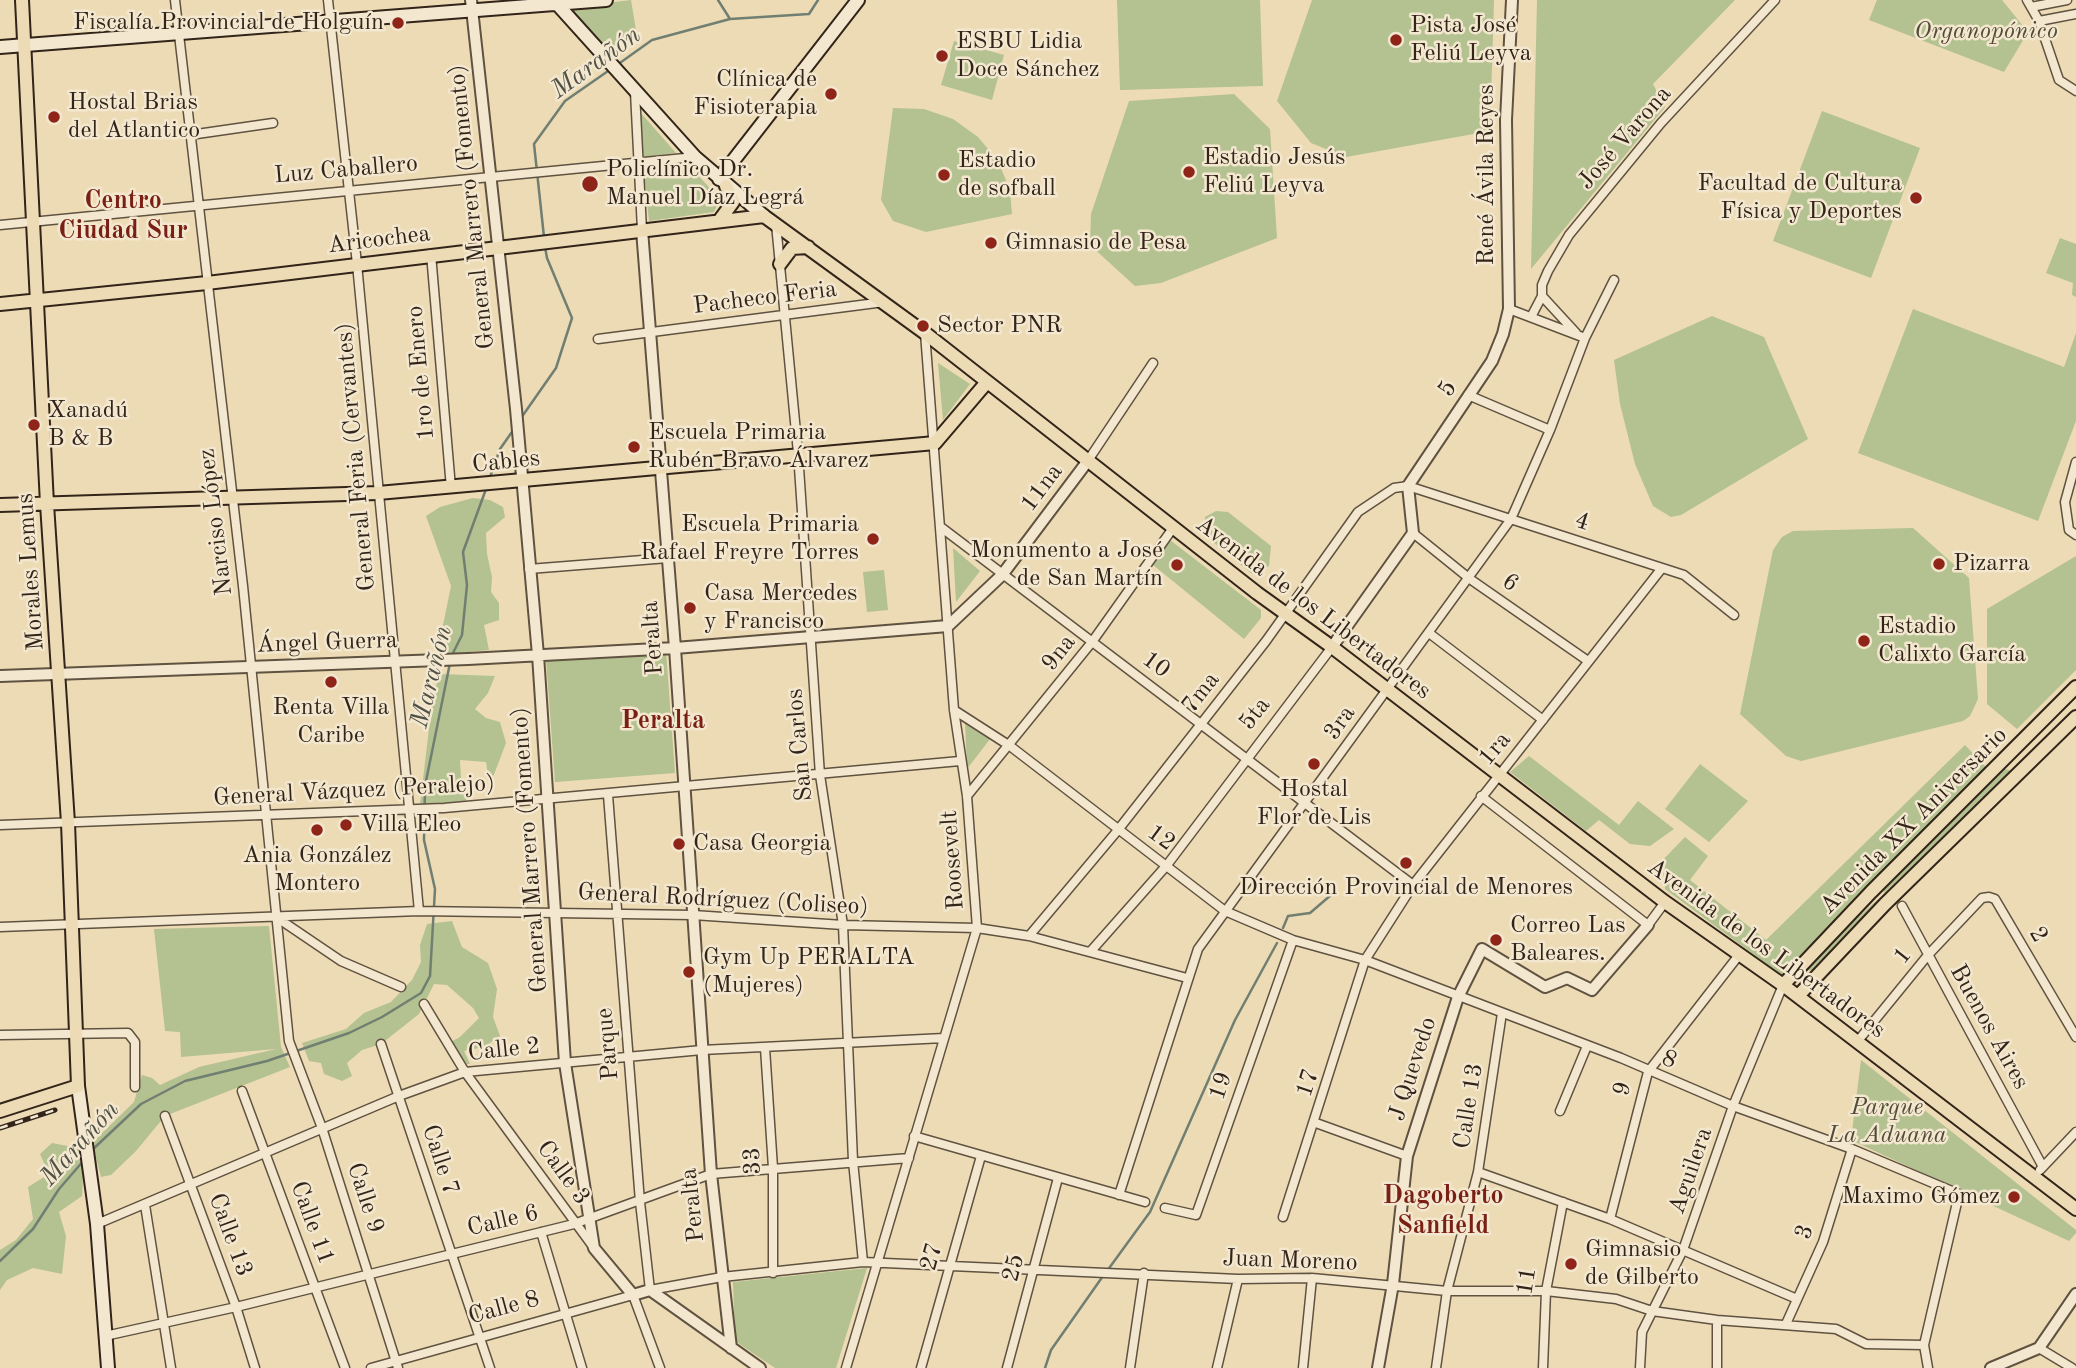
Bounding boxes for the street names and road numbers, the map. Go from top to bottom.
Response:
street label: General Marrero (Fomento) [443,63,501,351]
street label: José Varona [1572,80,1678,196]
street label: René Ávila Reyes [1473,84,1501,266]
street label: Luz Caballero [273,149,419,191]
street label: Aricochea [326,219,432,261]
street label: Pacheco Feria [692,275,838,321]
street label: 1ro de Enero [401,305,441,441]
street label: General Feria (Cervantes) [330,322,382,592]
street label: 5 [1432,375,1464,403]
street label: Cables [471,444,541,480]
street label: Narciso López [193,447,239,597]
street label: 11na [1015,458,1069,518]
street label: Morales Lemus [11,492,51,652]
street label: 4 [1571,506,1593,538]
street label: Avenida de los Libertadores [1190,510,1436,706]
street label: 6 [1496,567,1524,599]
street label: Peralta [636,600,670,676]
street label: Ángel Guerra [256,626,398,660]
street label: 9na [1036,629,1082,677]
street label: 10 [1136,645,1176,685]
street label: 7ma [1176,666,1226,720]
street label: San Carlos [781,687,819,803]
street label: 5ta [1233,692,1277,736]
street label: 3ra [1318,700,1362,746]
street label: General Marrero (Fomento) [506,706,554,994]
street label: Avenida XX Aniversario [1814,721,2014,921]
street label: 1ra [1473,726,1517,772]
street label: General Vázquez (Peralejo) [212,769,496,813]
street label: Roosevelt [935,809,971,911]
street label: 12 [1141,818,1181,858]
street label: Avenida de los Libertadores [1641,853,1891,1045]
street label: General Rodríguez (Coliseo) [577,878,869,922]
street label: 2 [2022,922,2054,948]
street label: 1 [1887,942,1919,970]
street label: Buenos Aires [1943,959,2035,1095]
street label: Parque [590,1006,626,1082]
street label: J Quevedo [1383,1013,1443,1125]
street label: Calle 2 [466,1032,542,1068]
street label: 8 [1657,1044,1681,1076]
street label: Calle 13 [1448,1061,1490,1151]
street label: 17 [1290,1065,1326,1101]
street label: 19 [1203,1068,1239,1104]
street label: 9 [1607,1079,1639,1099]
street label: Calle 7 [415,1121,465,1199]
street label: Aguilera [1663,1124,1719,1218]
street label: Calle 3 [530,1135,596,1211]
street label: 33 [738,1147,768,1175]
street label: Calle 9 [340,1159,390,1237]
street label: Peralta [675,1166,711,1244]
street label: Calle 11 [284,1177,340,1269]
street label: Calle 13 [202,1189,258,1281]
street label: Calle 6 [464,1199,542,1243]
street label: 3 [1789,1221,1821,1243]
street label: 27 [914,1240,950,1274]
street label: Juan Moreno [1222,1244,1358,1278]
street label: 25 [996,1251,1032,1285]
street label: 11 [1511,1265,1543,1297]
street label: Calle 8 [465,1285,543,1331]

